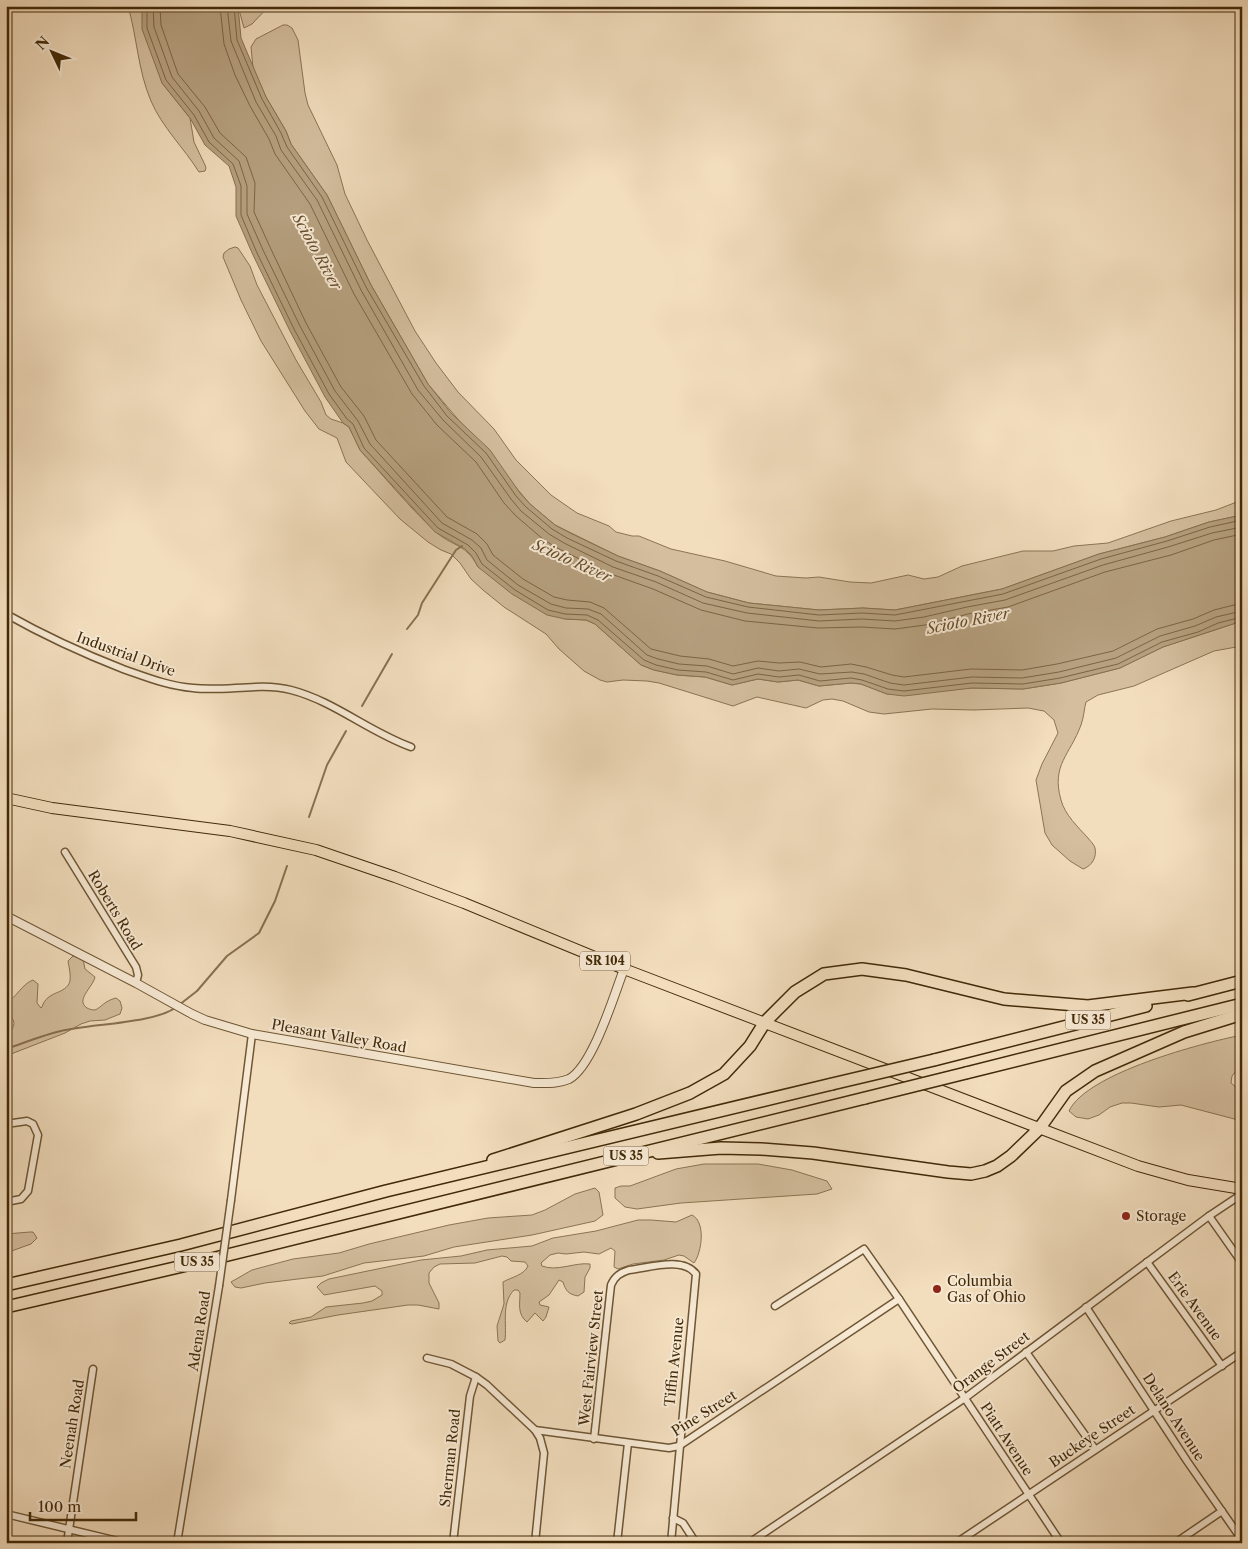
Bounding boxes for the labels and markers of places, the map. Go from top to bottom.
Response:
place label: Storage [1136,1207,1186,1225]
marker: Storage [1120,1210,1132,1222]
place label: Columbia Gas of Ohio [947,1272,1026,1306]
marker: Columbia Gas of Ohio [931,1283,943,1295]

